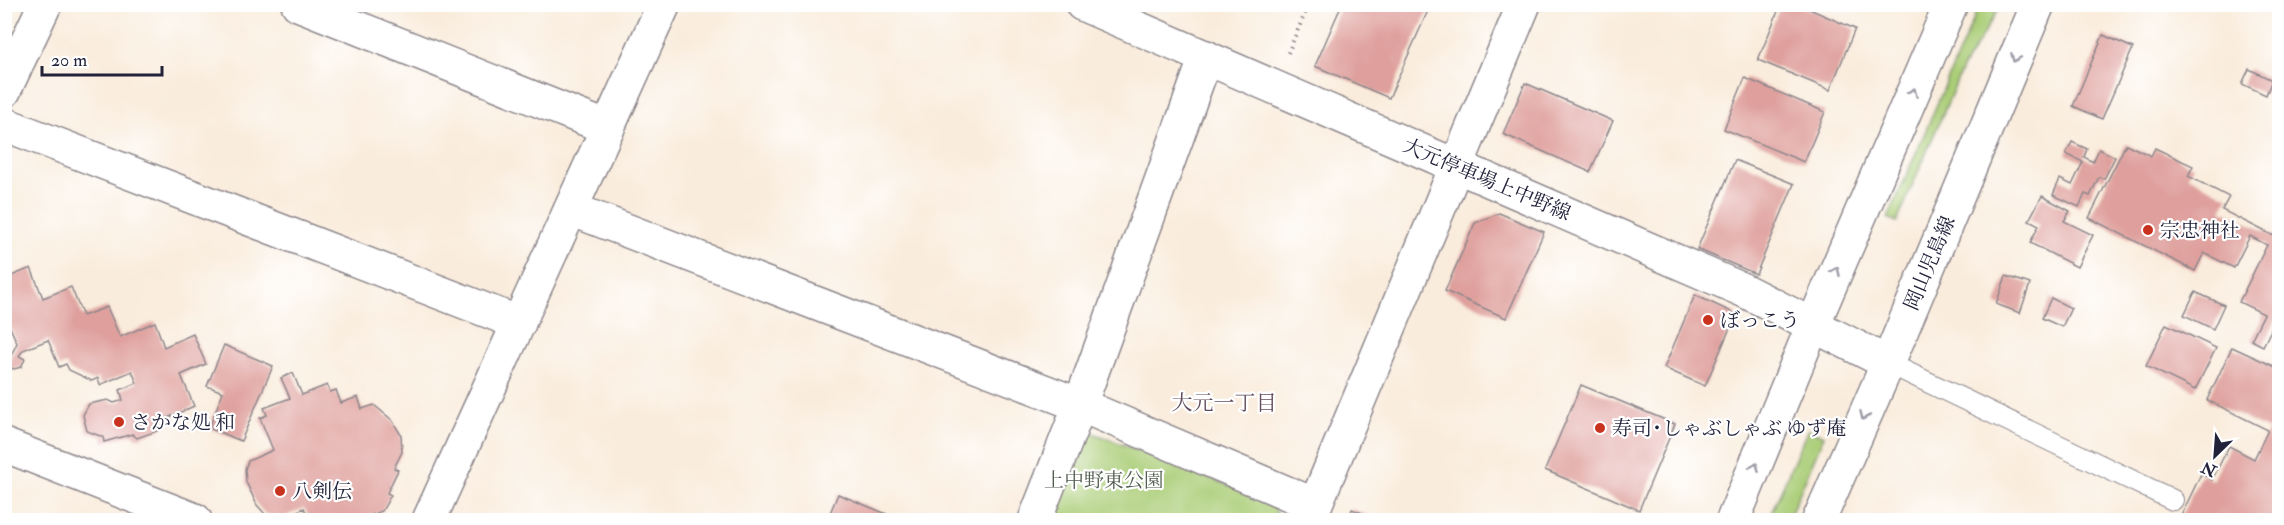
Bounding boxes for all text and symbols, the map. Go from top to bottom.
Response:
scale bar [42,39,162,77]
text: 20 m [51,49,87,72]
one-way arrow [2010,52,2022,63]
one-way arrow [1906,88,1918,99]
street label: 大元停車場上中野線 [1399,133,1575,226]
street label: 岡山児島線 [1898,212,1961,314]
place label: 宗忠神社 [2160,218,2240,243]
marker: 宗忠神社 [2141,223,2155,237]
one-way arrow [1829,267,1841,278]
place label: ぼっこう [1720,308,1800,333]
marker: ぼっこう [1701,313,1715,327]
district label: 大元一丁目 [1172,390,1277,417]
place label: さかな処 和 [131,410,235,435]
one-way arrow [1859,410,1871,421]
marker: さかな処 和 [112,415,126,429]
place label: 寿司･しゃぶしゃぶ ゆず庵 [1612,416,1846,441]
marker: 寿司･しゃぶしゃぶ ゆず庵 [1593,421,1607,435]
north arrow [2185,426,2245,486]
text: N [2198,456,2221,481]
one-way arrow [1748,462,1760,473]
park label: 上中野東公園 [1044,468,1164,493]
place label: 八剣伝 [292,479,352,504]
marker: 八剣伝 [273,484,287,498]

